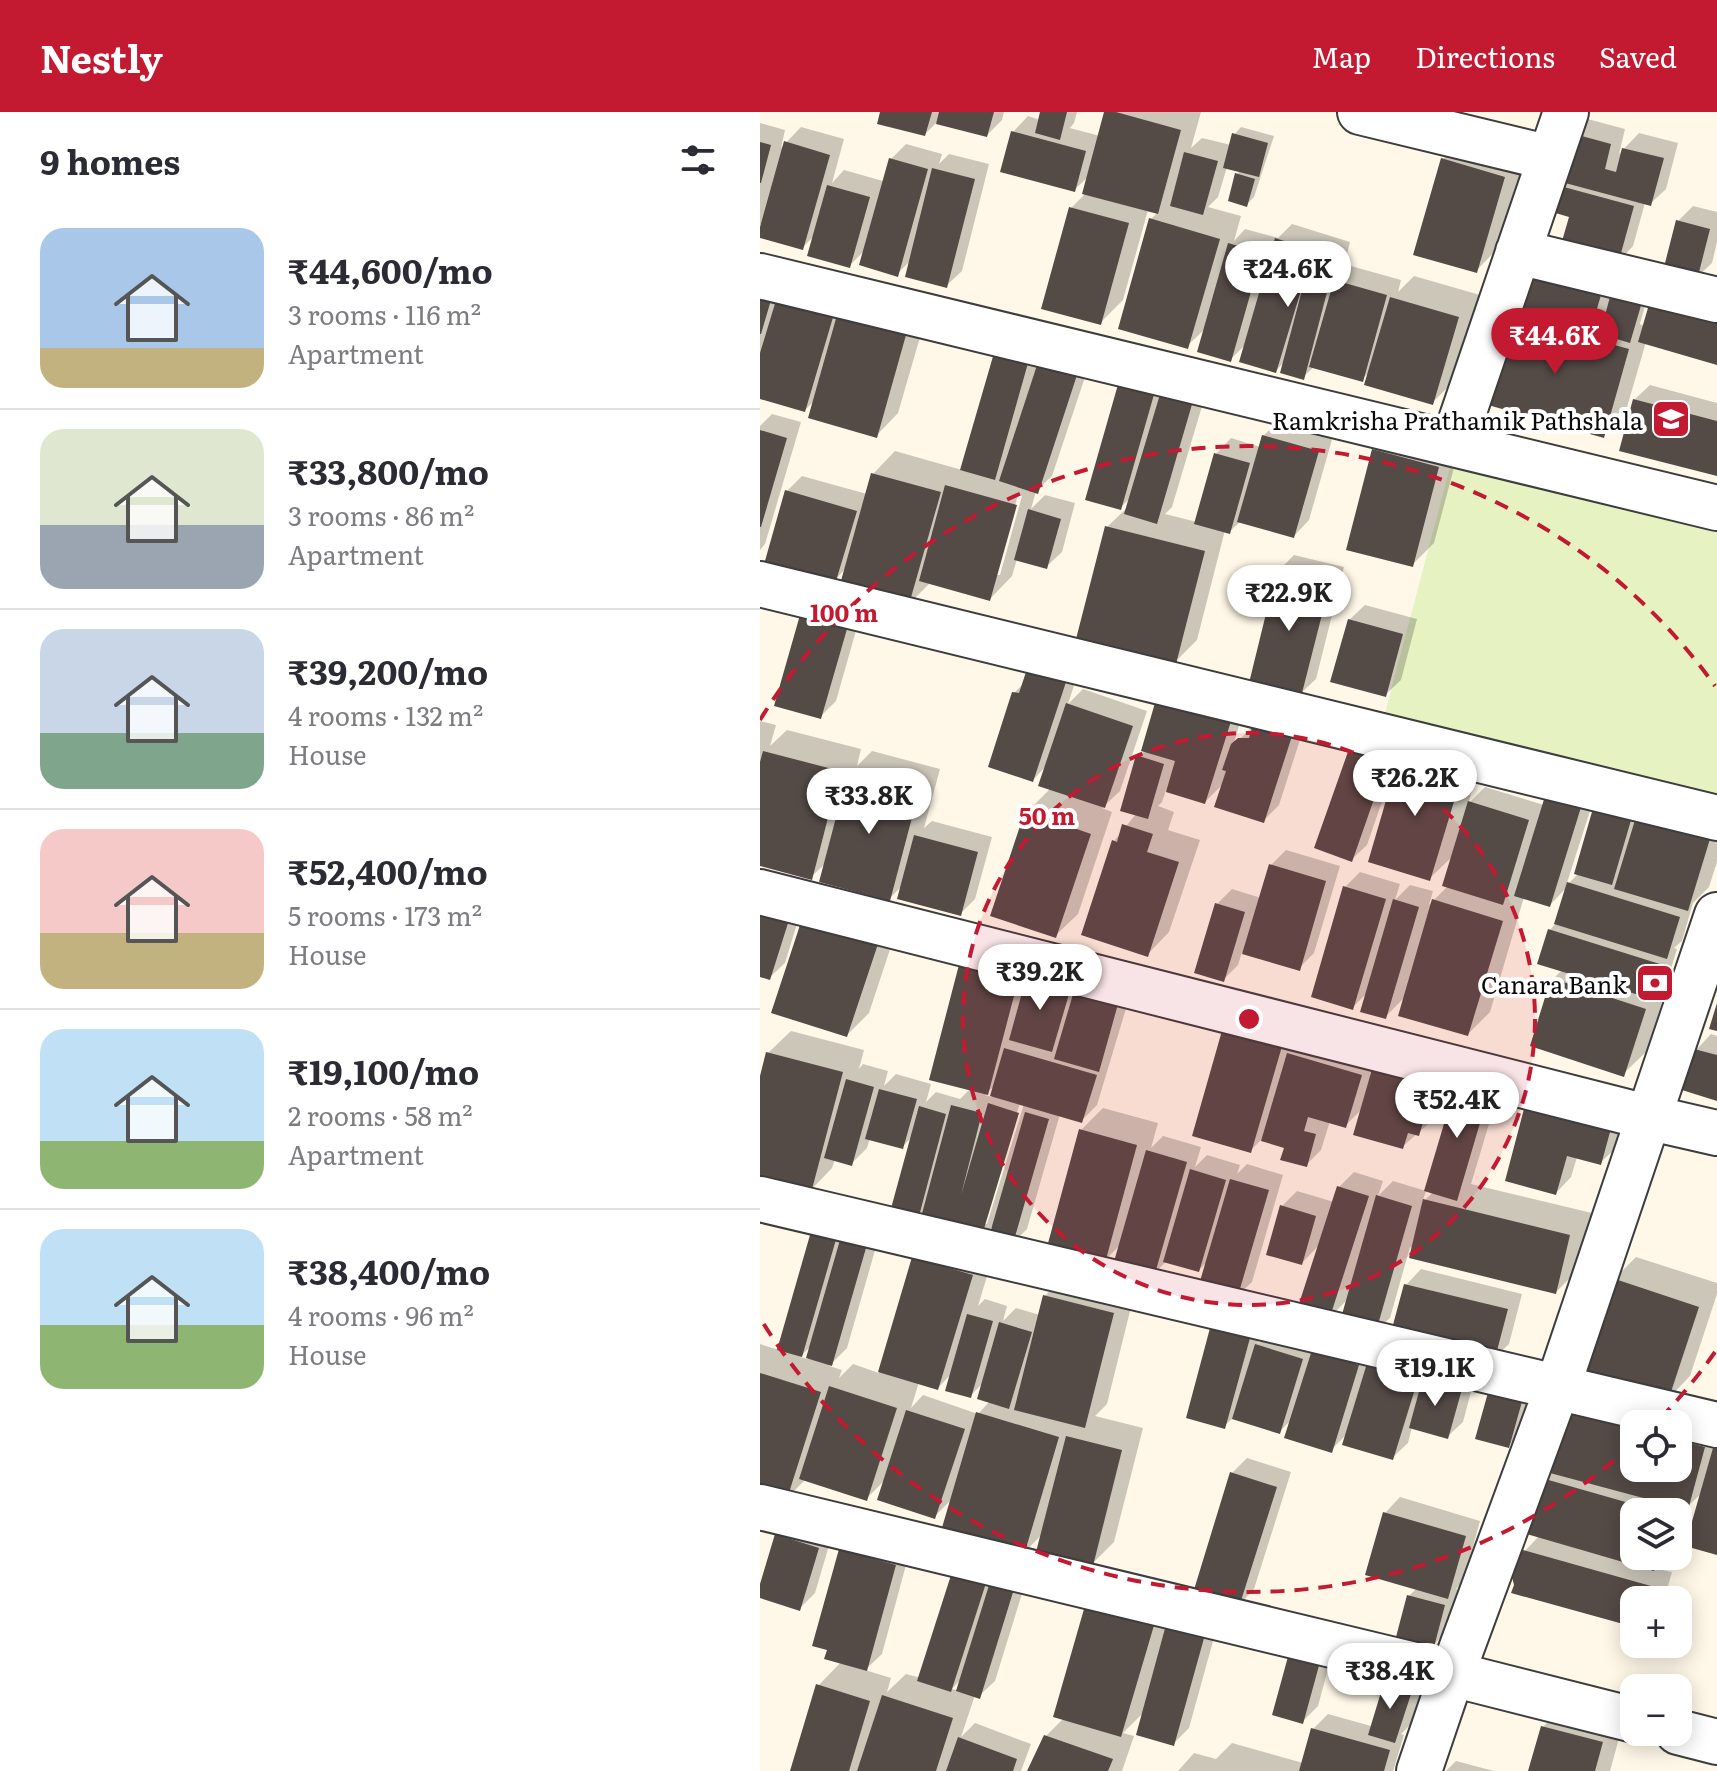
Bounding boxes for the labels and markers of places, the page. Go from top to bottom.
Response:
pin: ₹24.6K [1223,241,1353,309]
pin: ₹44.6K [1490,308,1620,376]
school or university icon: Ramkrisha Prathamik Pathshala [1650,398,1692,440]
place label: Ramkrisha Prathamik Pathshala [1272,402,1643,437]
pin: ₹22.9K [1224,565,1354,633]
pin: ₹26.2K [1350,750,1480,818]
pin: ₹33.8K [804,768,934,836]
pin: ₹39.2K [975,944,1105,1012]
bank icon: Canara Bank [1634,962,1676,1004]
place label: Canara Bank [1481,966,1627,1001]
centre of rings [1235,1005,1263,1033]
pin: ₹52.4K [1392,1072,1522,1140]
pin: ₹19.1K [1370,1340,1500,1408]
pin: ₹38.4K [1325,1643,1455,1711]

